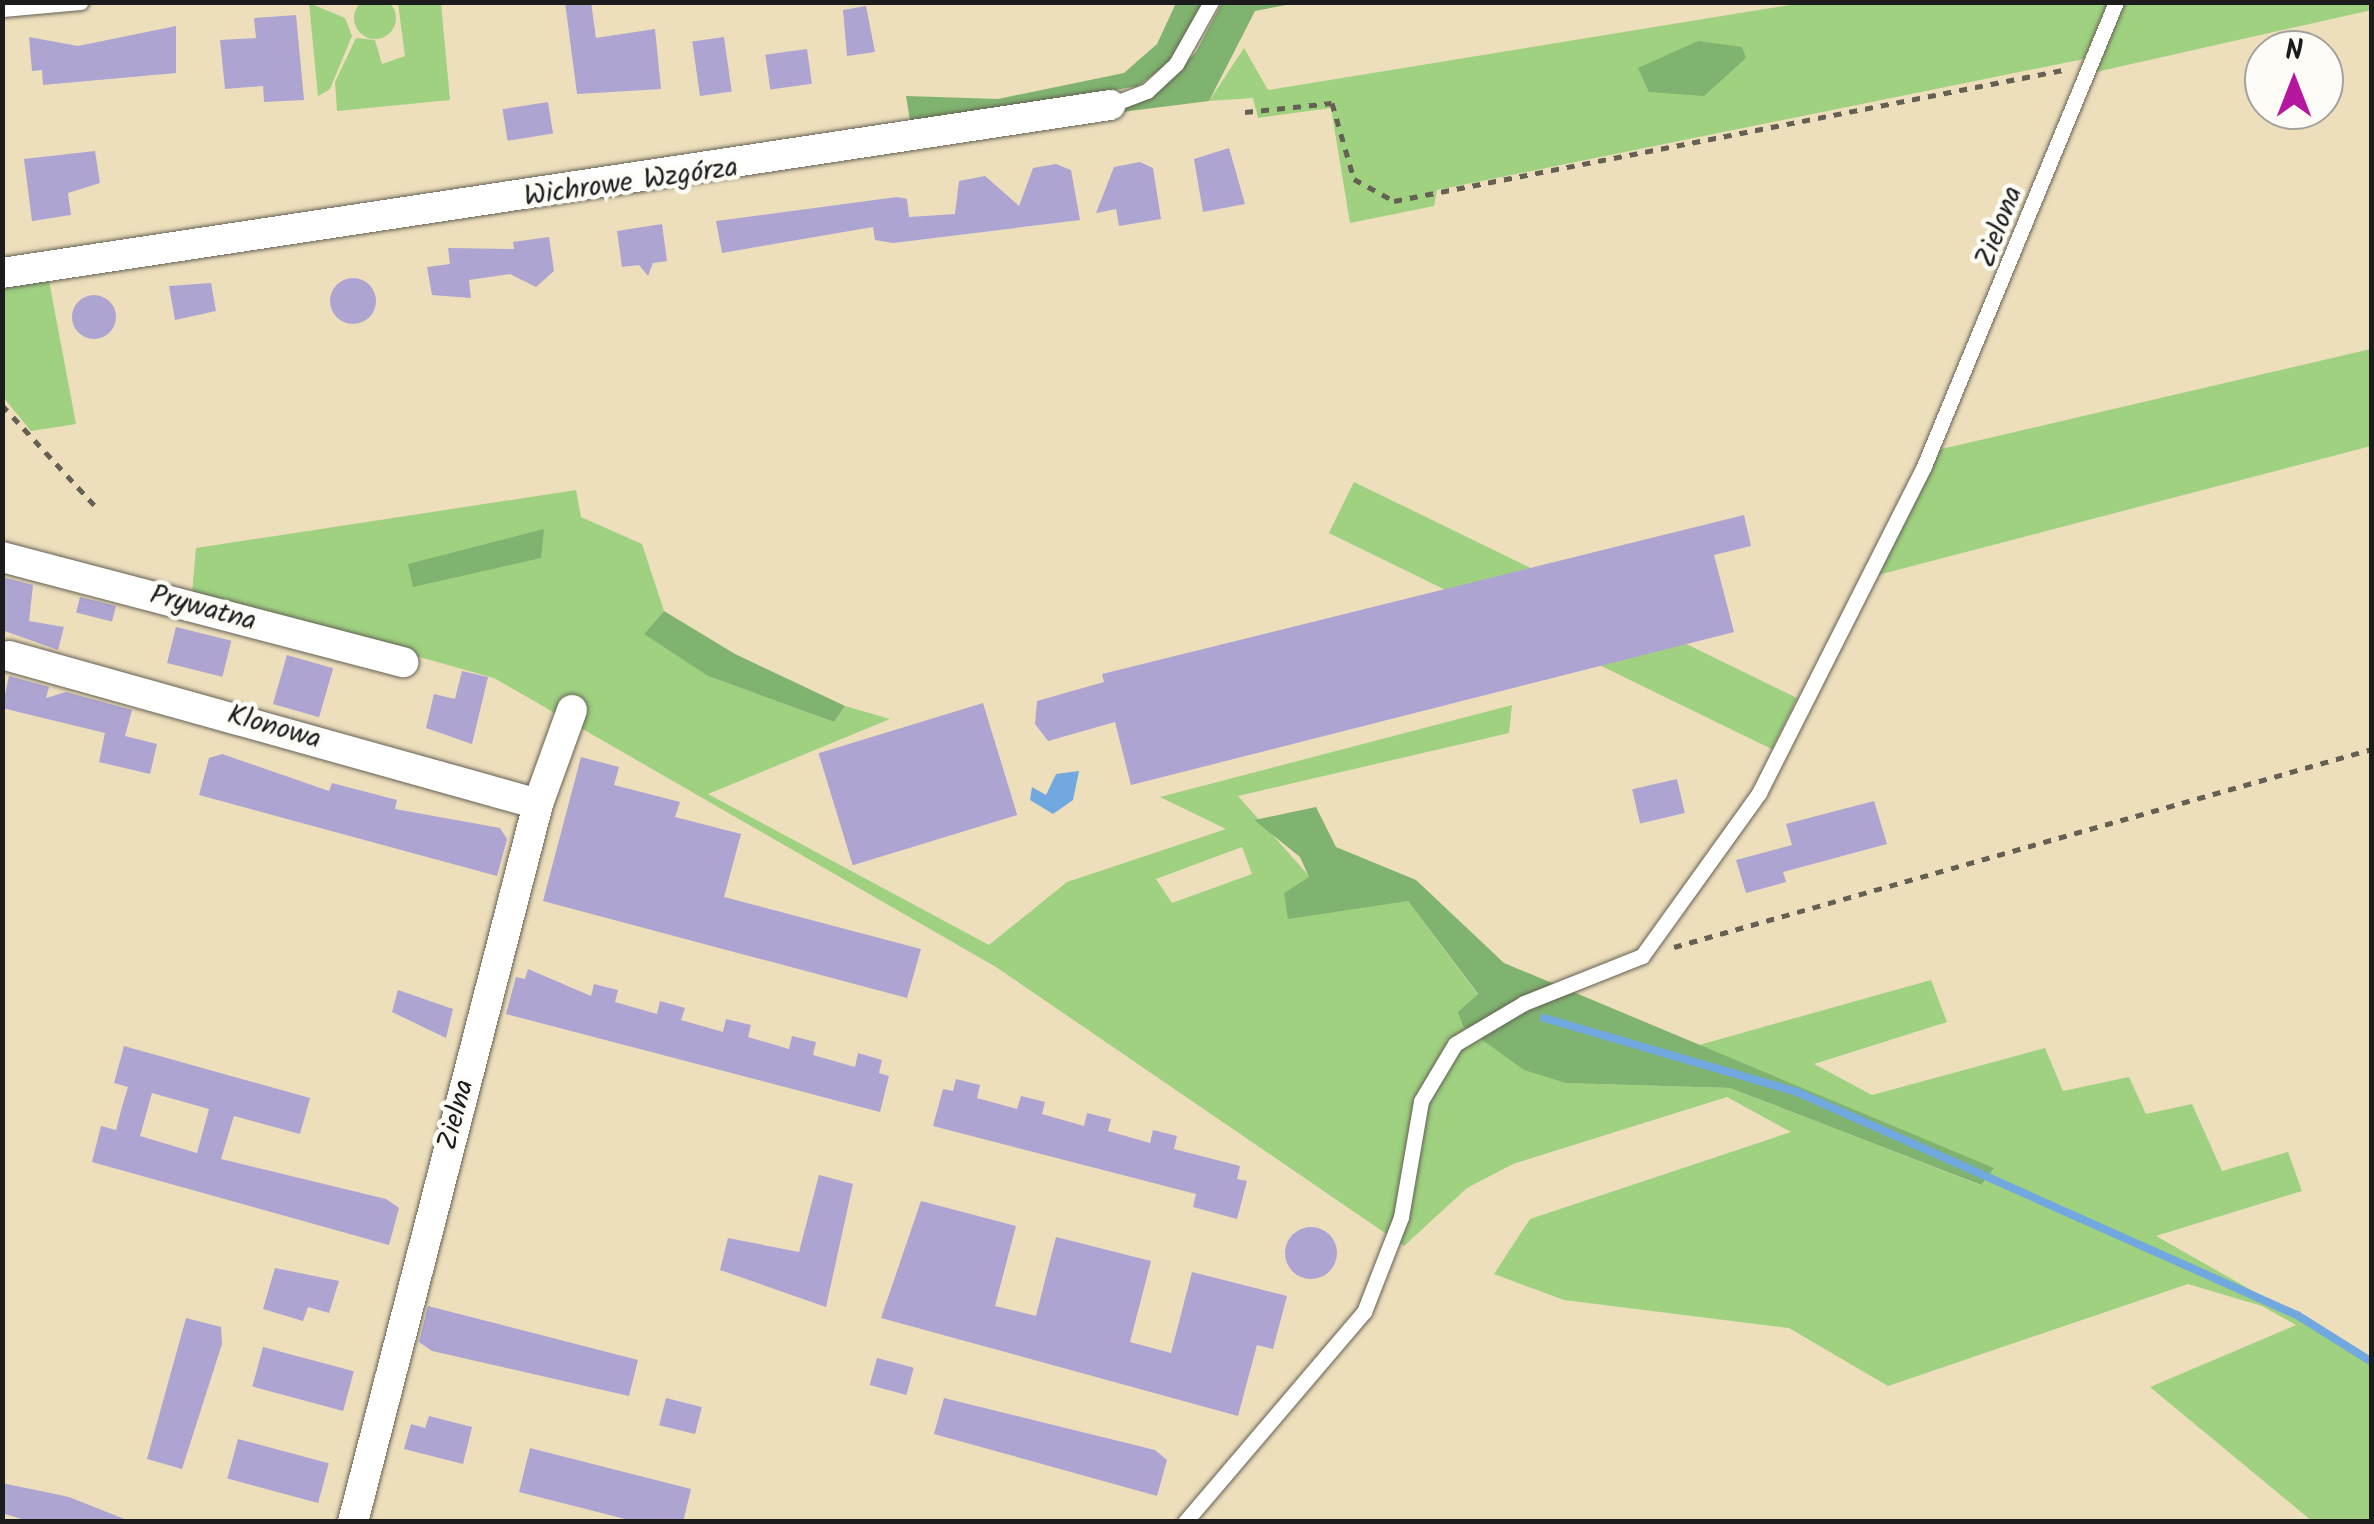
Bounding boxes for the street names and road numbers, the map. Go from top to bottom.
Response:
street label: Wichrowe Wzgórza [522,151,740,215]
street label: Zielona [1969,182,2031,272]
street label: Prywatna [146,579,260,639]
street label: Klonowa [223,699,325,757]
street label: Zielna [432,1076,482,1154]

